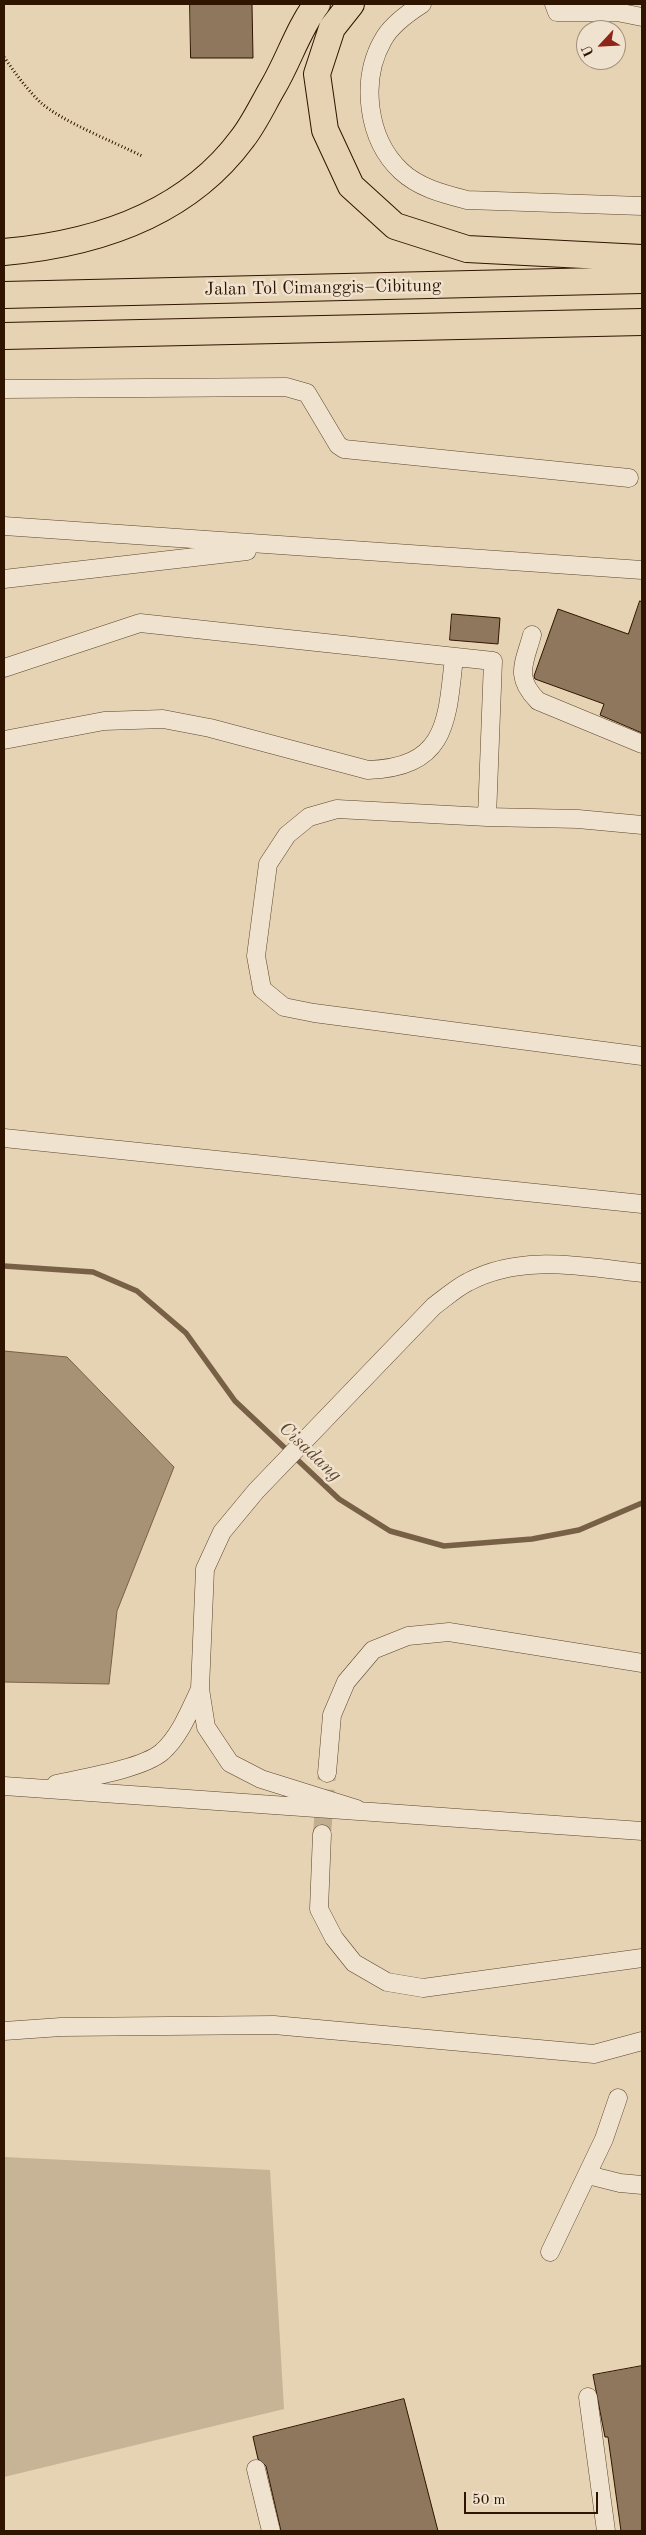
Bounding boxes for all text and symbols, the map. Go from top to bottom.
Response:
north arrow [576,20,626,70]
text: U [580,43,597,59]
street label: Jalan Tol Cimanggis–Cibitung [204,275,442,301]
water label: Cisadang [274,1417,346,1487]
scale bar [466,2482,600,2514]
text: 50 m [472,2493,506,2508]

